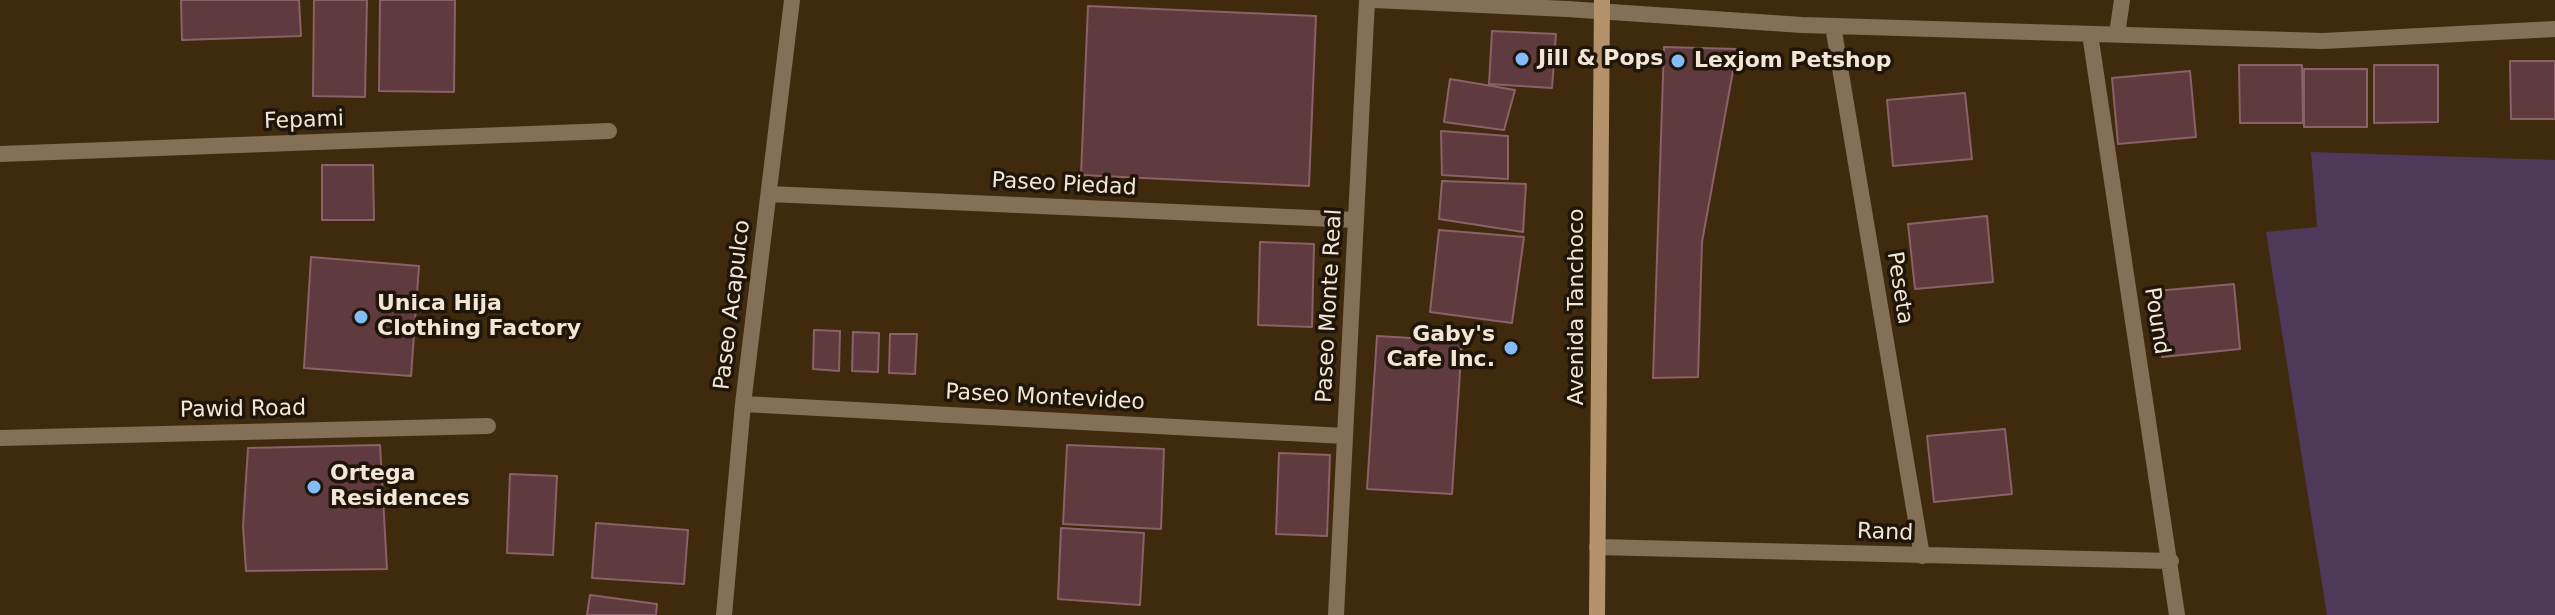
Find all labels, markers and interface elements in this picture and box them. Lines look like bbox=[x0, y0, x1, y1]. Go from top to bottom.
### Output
place label: Jill & Pops bbox=[1538, 46, 1663, 72]
place label: Lexjom Petshop bbox=[1694, 48, 1892, 74]
marker: Jill & Pops bbox=[1513, 50, 1531, 68]
marker: Lexjom Petshop bbox=[1669, 52, 1687, 70]
street label: Fepami bbox=[264, 106, 344, 136]
street label: Paseo Piedad bbox=[991, 168, 1137, 202]
street label: Paseo Monte Real bbox=[1312, 208, 1348, 404]
street label: Avenida Tanchoco bbox=[1564, 208, 1590, 406]
street label: Paseo Acapulco bbox=[709, 219, 757, 391]
street label: Peseta bbox=[1880, 250, 1918, 326]
street label: Pound bbox=[2138, 285, 2174, 357]
place label: Unica Hija Clothing Factory bbox=[377, 291, 581, 342]
marker: Unica Hija Clothing Factory bbox=[352, 308, 370, 326]
place label: Gaby's Cafe Inc. bbox=[1387, 322, 1495, 374]
marker: Gaby's Cafe Inc. bbox=[1502, 339, 1520, 357]
street label: Paseo Montevideo bbox=[945, 380, 1145, 416]
street label: Pawid Road bbox=[180, 396, 306, 424]
place label: Ortega Residences bbox=[330, 461, 470, 512]
marker: Ortega Residences bbox=[305, 478, 323, 496]
street label: Rand bbox=[1856, 519, 1914, 547]

